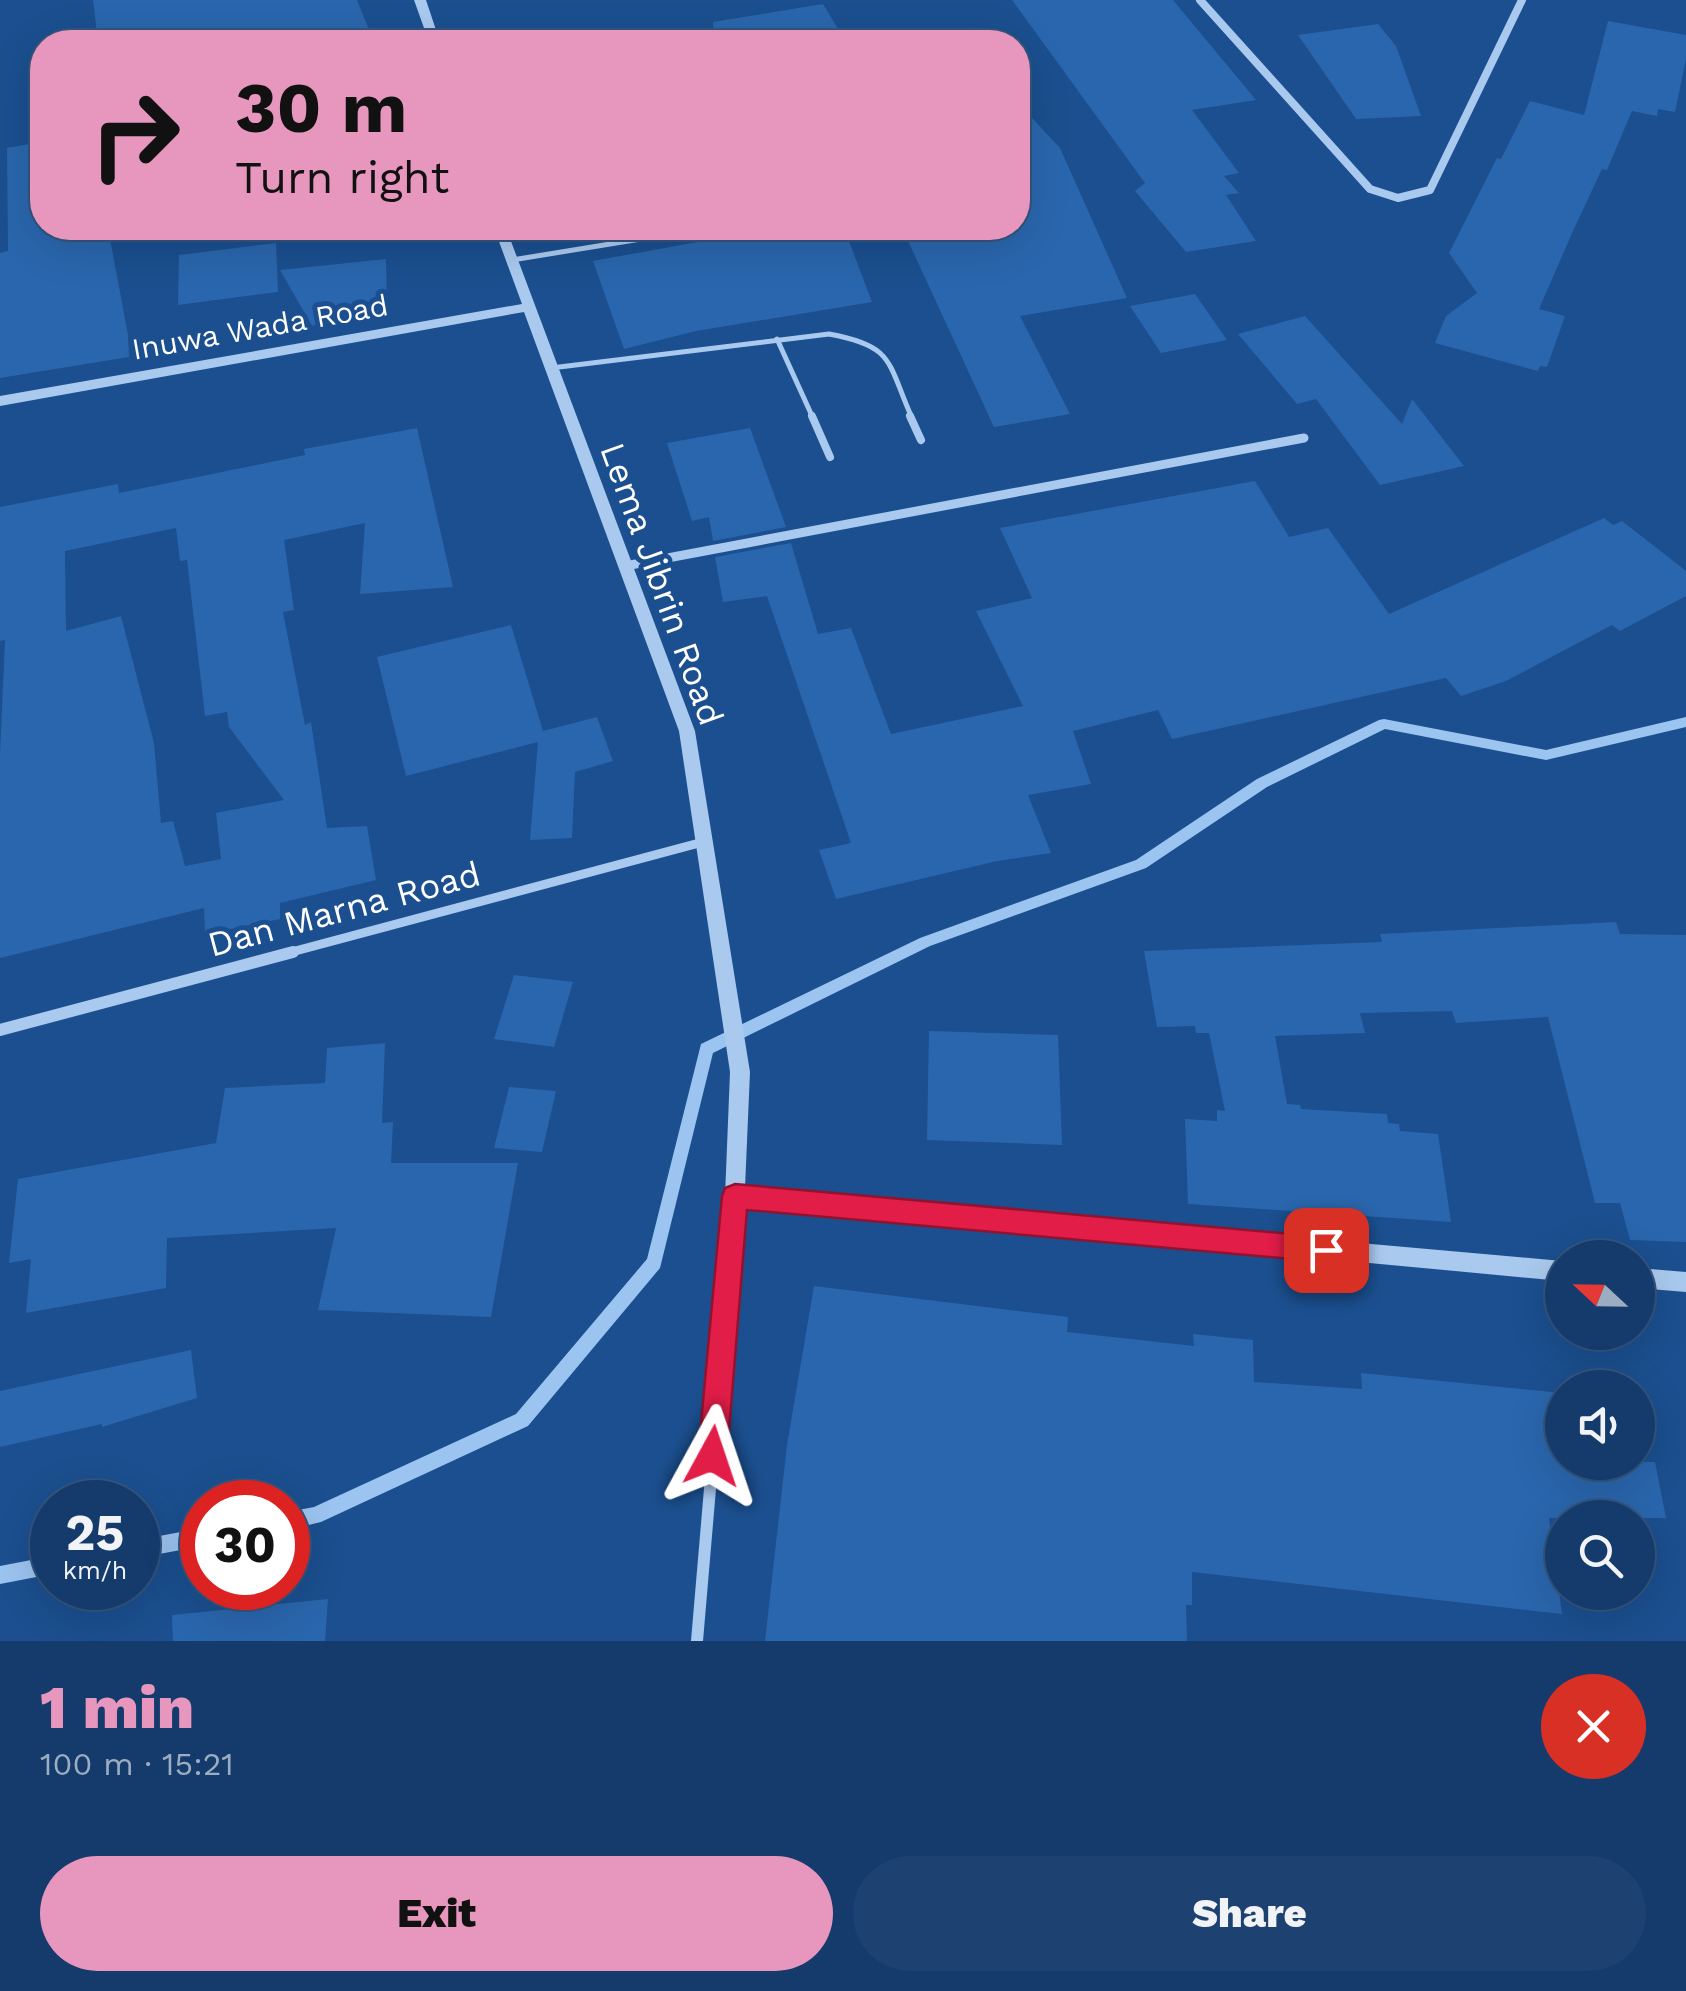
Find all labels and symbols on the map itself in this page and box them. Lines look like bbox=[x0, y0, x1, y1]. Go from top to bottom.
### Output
street label: Inuwa Wada Road bbox=[129, 287, 391, 367]
street label: Lema Jibrin Road bbox=[591, 437, 733, 731]
street label: Dan Marna Road bbox=[203, 852, 485, 966]
pin bbox=[1284, 1208, 1369, 1293]
north arrow bbox=[1545, 1240, 1655, 1350]
position arrow bbox=[660, 1404, 764, 1508]
speed limit sign: 30 bbox=[180, 1480, 310, 1610]

